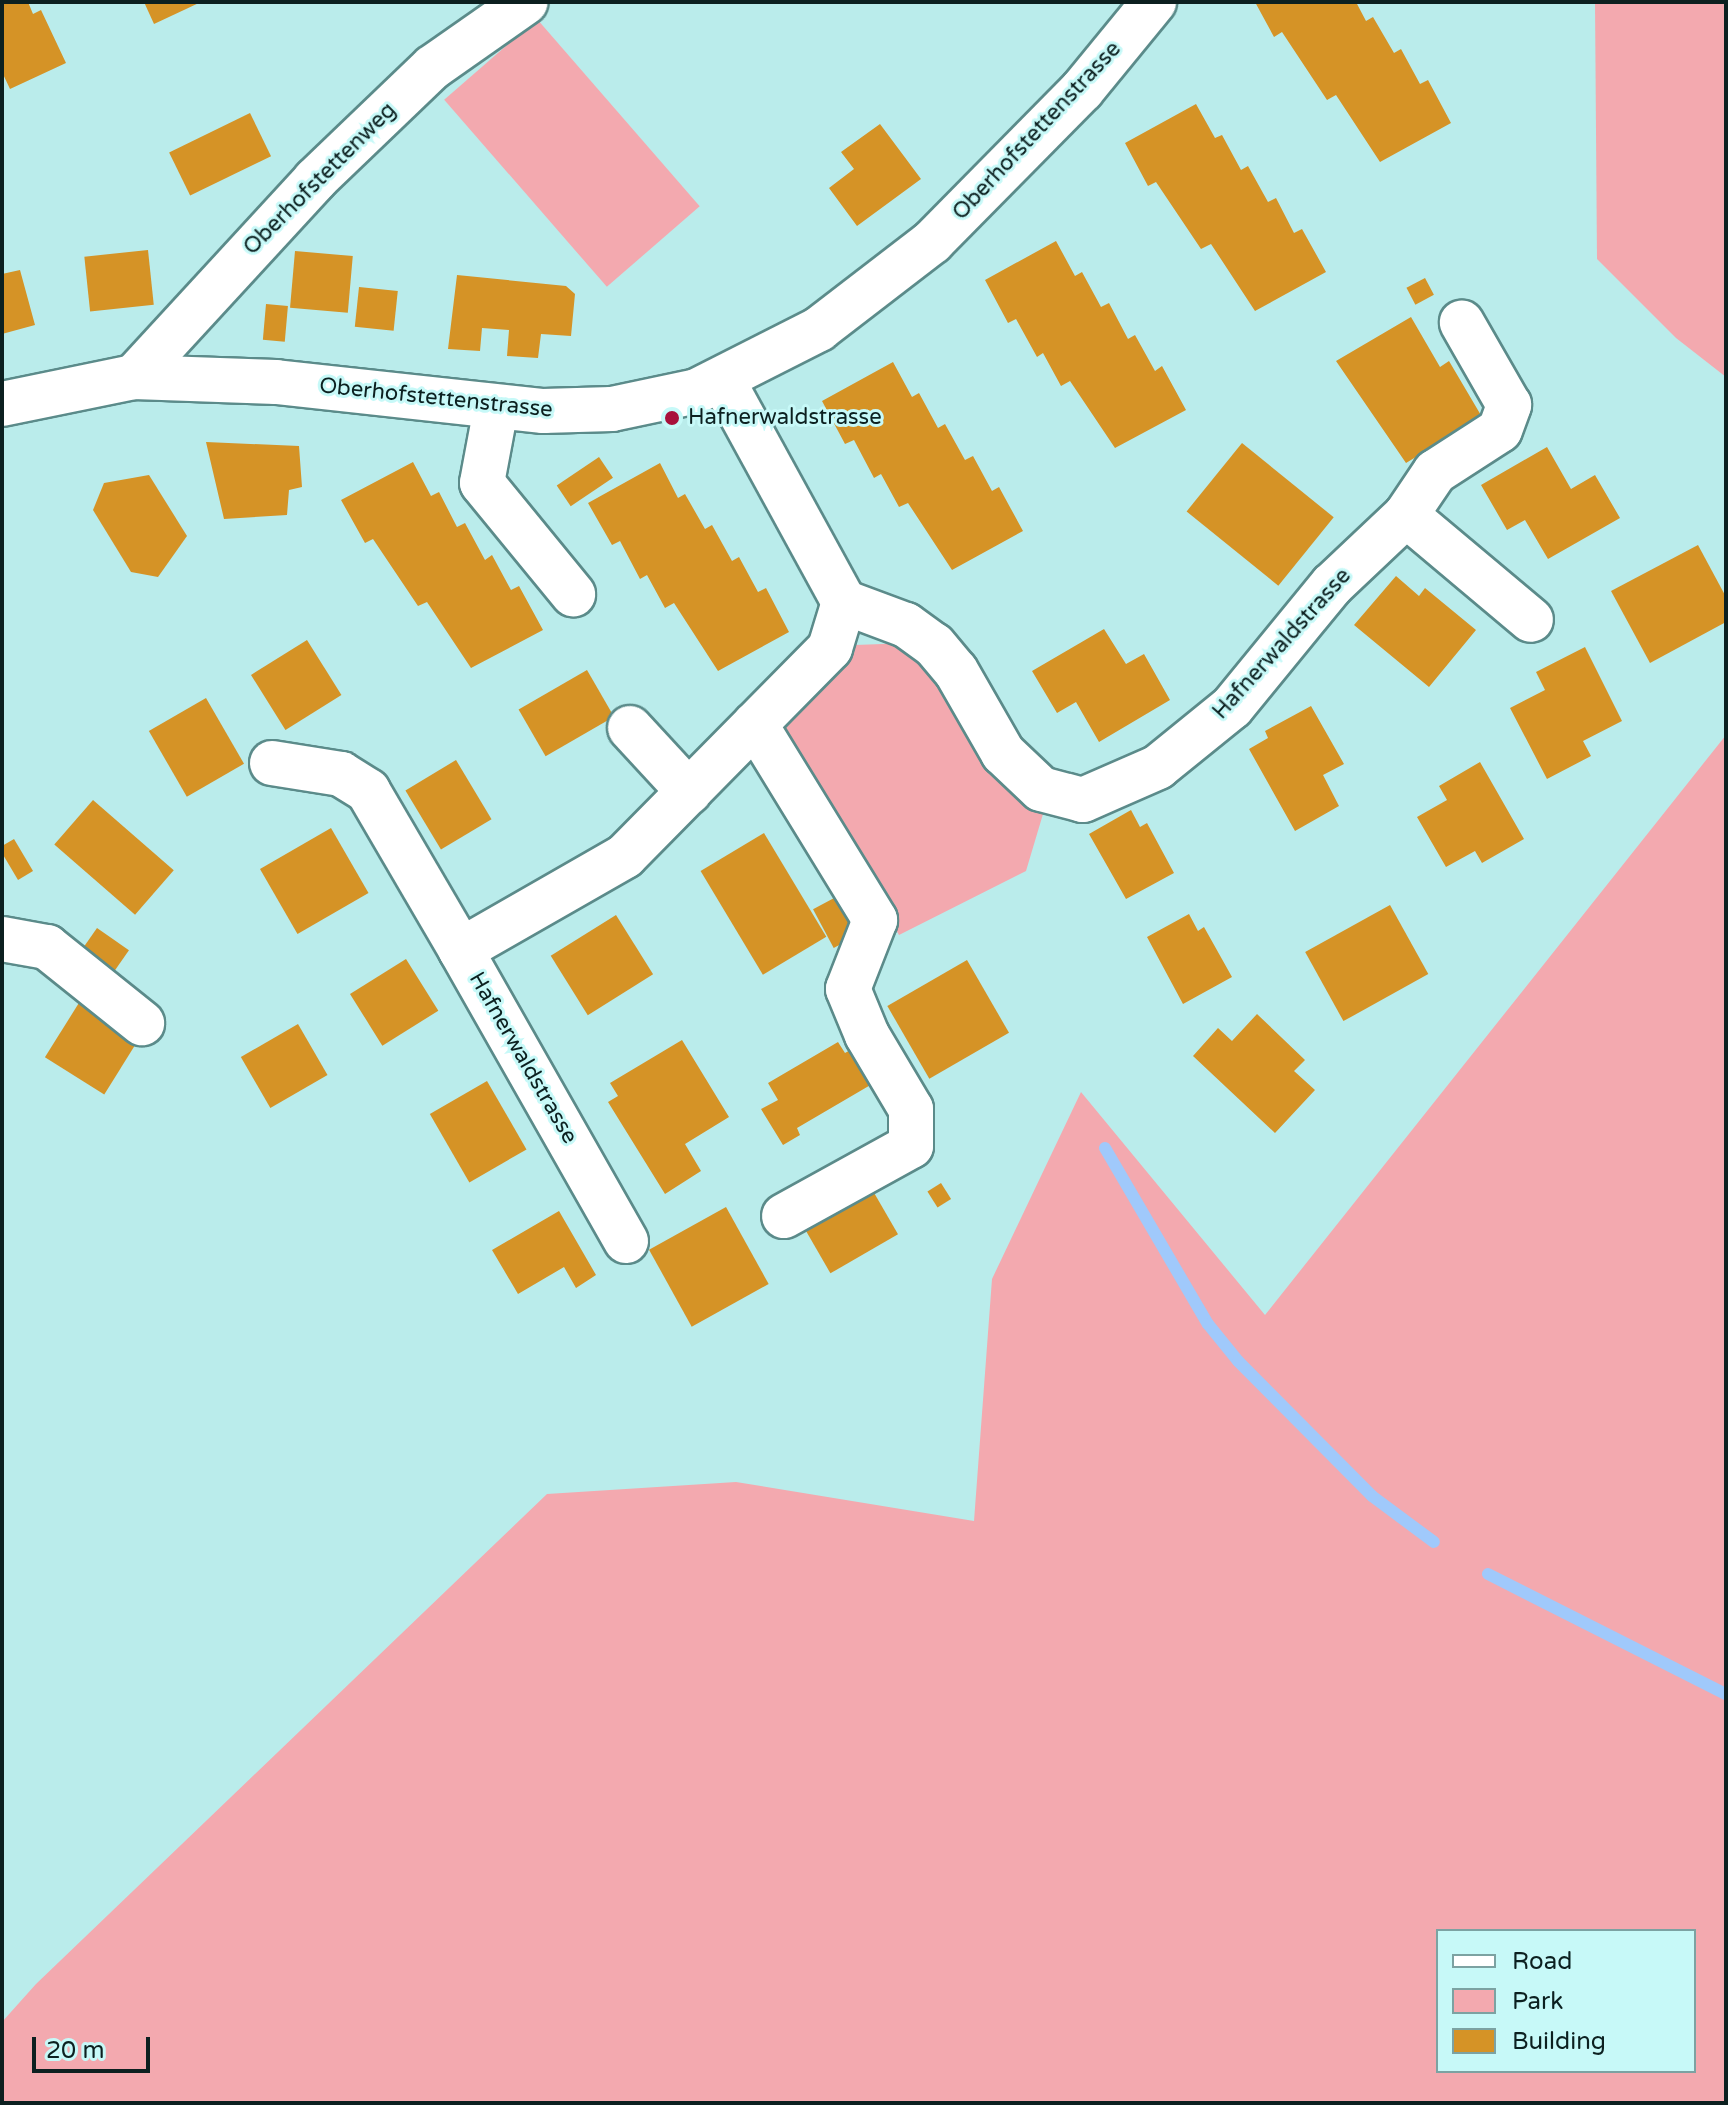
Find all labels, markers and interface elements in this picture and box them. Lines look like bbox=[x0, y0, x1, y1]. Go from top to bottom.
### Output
street label: Oberhofstettenstrasse bbox=[947, 36, 1127, 226]
street label: Oberhofstettenweg bbox=[238, 97, 402, 261]
street label: Oberhofstettenstrasse bbox=[318, 373, 554, 423]
place label: Hafnerwaldstrasse bbox=[688, 405, 882, 431]
marker: Hafnerwaldstrasse bbox=[663, 409, 681, 427]
street label: Hafnerwaldstrasse bbox=[1207, 563, 1357, 725]
street label: Hafnerwaldstrasse bbox=[463, 968, 583, 1148]
legend bbox=[1436, 1929, 1696, 2073]
text: Road bbox=[1512, 1947, 1572, 1976]
text: Park bbox=[1512, 1987, 1563, 2016]
scale bar bbox=[36, 2021, 154, 2071]
text: Building bbox=[1512, 2027, 1606, 2056]
text: 20 m bbox=[46, 2036, 104, 2065]

